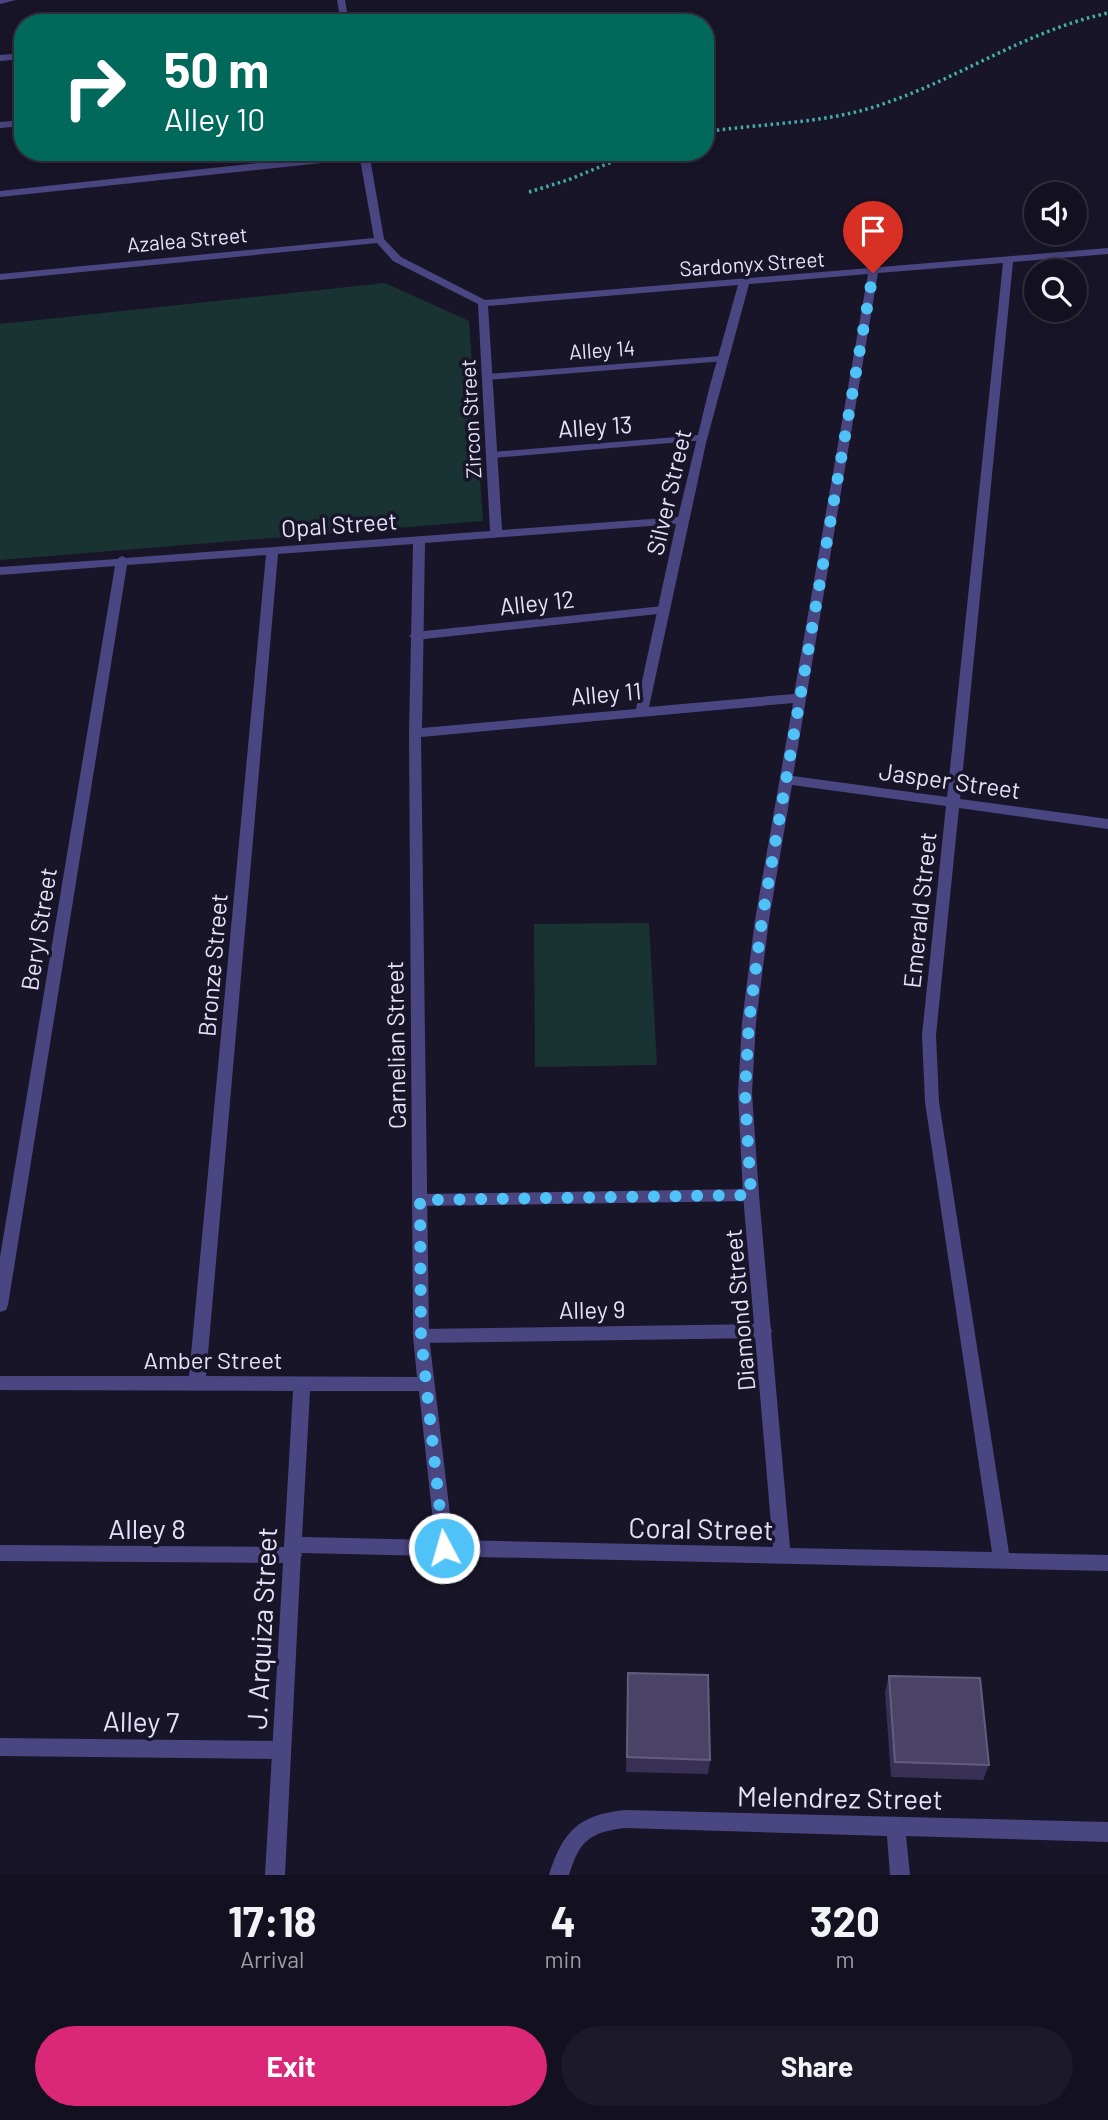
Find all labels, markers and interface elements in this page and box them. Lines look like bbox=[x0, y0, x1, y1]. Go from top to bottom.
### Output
text: 50 m bbox=[164, 39, 269, 98]
icon: right bbox=[49, 42, 140, 133]
text: Alley 10 bbox=[164, 99, 265, 137]
map controls bbox=[1024, 182, 1087, 322]
button: sound bbox=[1024, 182, 1087, 245]
pin bbox=[843, 201, 903, 273]
icon: arrive bbox=[854, 212, 892, 250]
street label: Azalea Street bbox=[126, 221, 248, 257]
street label: Sardonyx Street bbox=[678, 245, 826, 281]
button: search bbox=[1024, 259, 1087, 322]
street label: Alley 14 bbox=[568, 334, 636, 364]
street label: Zircon Street bbox=[454, 359, 486, 479]
street label: Alley 13 bbox=[557, 409, 633, 443]
street label: Silver Street bbox=[639, 426, 697, 558]
street label: Opal Street bbox=[280, 505, 398, 543]
street label: Alley 12 bbox=[498, 584, 576, 620]
street label: Alley 11 bbox=[569, 675, 643, 711]
street label: Jasper Street bbox=[877, 756, 1023, 804]
street label: Emerald Street bbox=[896, 830, 942, 990]
street label: Beryl Street bbox=[14, 865, 62, 993]
street label: Bronze Street bbox=[191, 892, 233, 1038]
street label: Carnelian Street bbox=[379, 961, 411, 1129]
street label: Diamond Street bbox=[717, 1228, 761, 1392]
street label: Alley 9 bbox=[559, 1294, 625, 1324]
street label: Amber Street bbox=[143, 1345, 283, 1374]
street label: Coral Street bbox=[628, 1510, 774, 1546]
street label: Alley 8 bbox=[108, 1511, 186, 1545]
position arrow bbox=[407, 1511, 481, 1585]
street label: J. Arquiza Street bbox=[239, 1526, 283, 1730]
street label: Alley 7 bbox=[103, 1703, 179, 1739]
street label: Melendrez Street bbox=[737, 1778, 943, 1816]
text: 17:18 bbox=[228, 1895, 317, 1945]
text: 4 bbox=[551, 1895, 576, 1945]
text: 320 bbox=[810, 1895, 880, 1945]
text: Arrival bbox=[240, 1945, 304, 1973]
text: min bbox=[545, 1945, 582, 1973]
text: m bbox=[835, 1945, 854, 1973]
button: Exit bbox=[35, 2026, 547, 2106]
button: Share bbox=[561, 2026, 1073, 2106]

